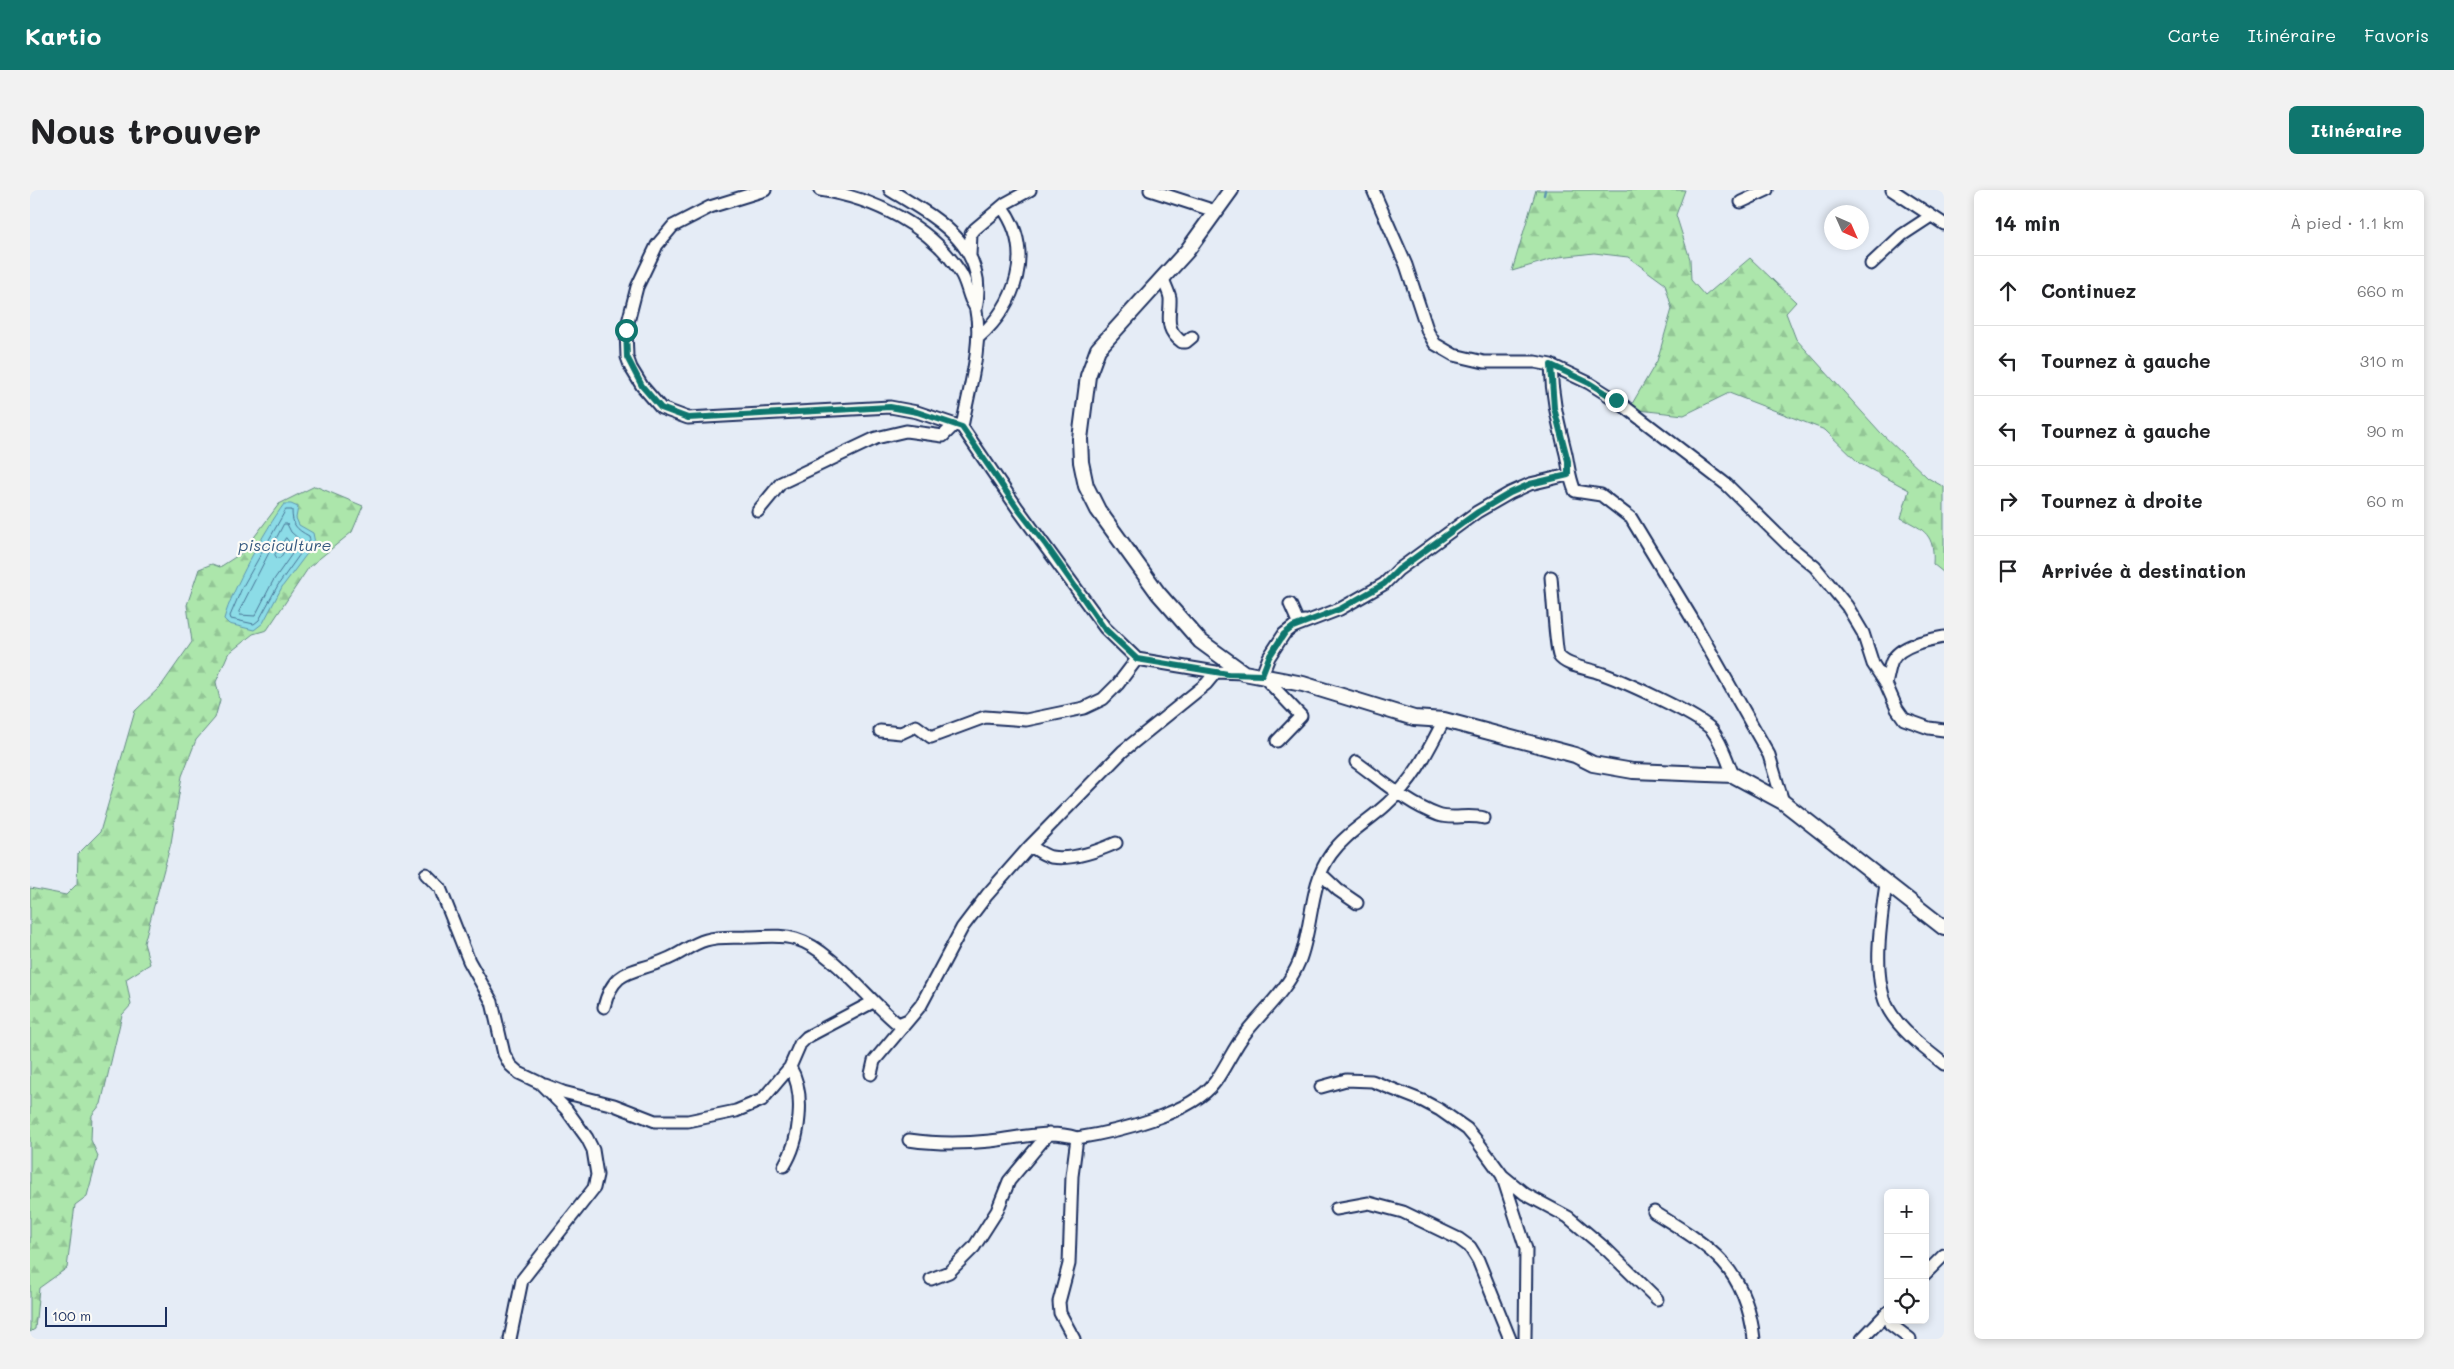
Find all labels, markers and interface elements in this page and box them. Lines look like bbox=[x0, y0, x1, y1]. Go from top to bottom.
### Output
text: Kartio bbox=[25, 20, 101, 51]
text: Carte bbox=[2168, 23, 2220, 47]
text: Itinéraire bbox=[2248, 23, 2336, 47]
text: Favoris bbox=[2364, 23, 2429, 47]
button: Itinéraire bbox=[2289, 106, 2424, 154]
text: Nous trouver bbox=[30, 107, 261, 153]
north arrow bbox=[1824, 205, 1869, 250]
text: 14 min bbox=[1994, 209, 2060, 236]
text: À pied · 1.1 km bbox=[2290, 212, 2404, 233]
icon: ahead bbox=[1994, 277, 2022, 305]
text: Continuez bbox=[2041, 278, 2136, 303]
text: 660 m bbox=[2357, 280, 2404, 301]
route start bbox=[615, 319, 638, 342]
icon: left bbox=[1994, 347, 2022, 375]
text: Tournez à gauche bbox=[2041, 348, 2210, 373]
text: 310 m bbox=[2360, 350, 2404, 371]
route end bbox=[1605, 389, 1628, 412]
icon: left bbox=[1994, 417, 2022, 445]
text: Tournez à gauche bbox=[2041, 418, 2210, 443]
text: 90 m bbox=[2367, 420, 2404, 441]
icon: right bbox=[1994, 487, 2022, 515]
text: Tournez à droite bbox=[2041, 488, 2203, 513]
text: 60 m bbox=[2367, 490, 2404, 511]
water label: pisciculture bbox=[238, 534, 331, 555]
icon: arrive bbox=[1994, 557, 2022, 585]
text: Arrivée à destination bbox=[2041, 558, 2246, 583]
map controls bbox=[1884, 1189, 1929, 1324]
button: + bbox=[1884, 1189, 1929, 1234]
button: − bbox=[1884, 1234, 1929, 1279]
button: locate bbox=[1884, 1279, 1929, 1324]
scale bar bbox=[45, 1304, 168, 1327]
text: 100 m bbox=[52, 1306, 91, 1325]

